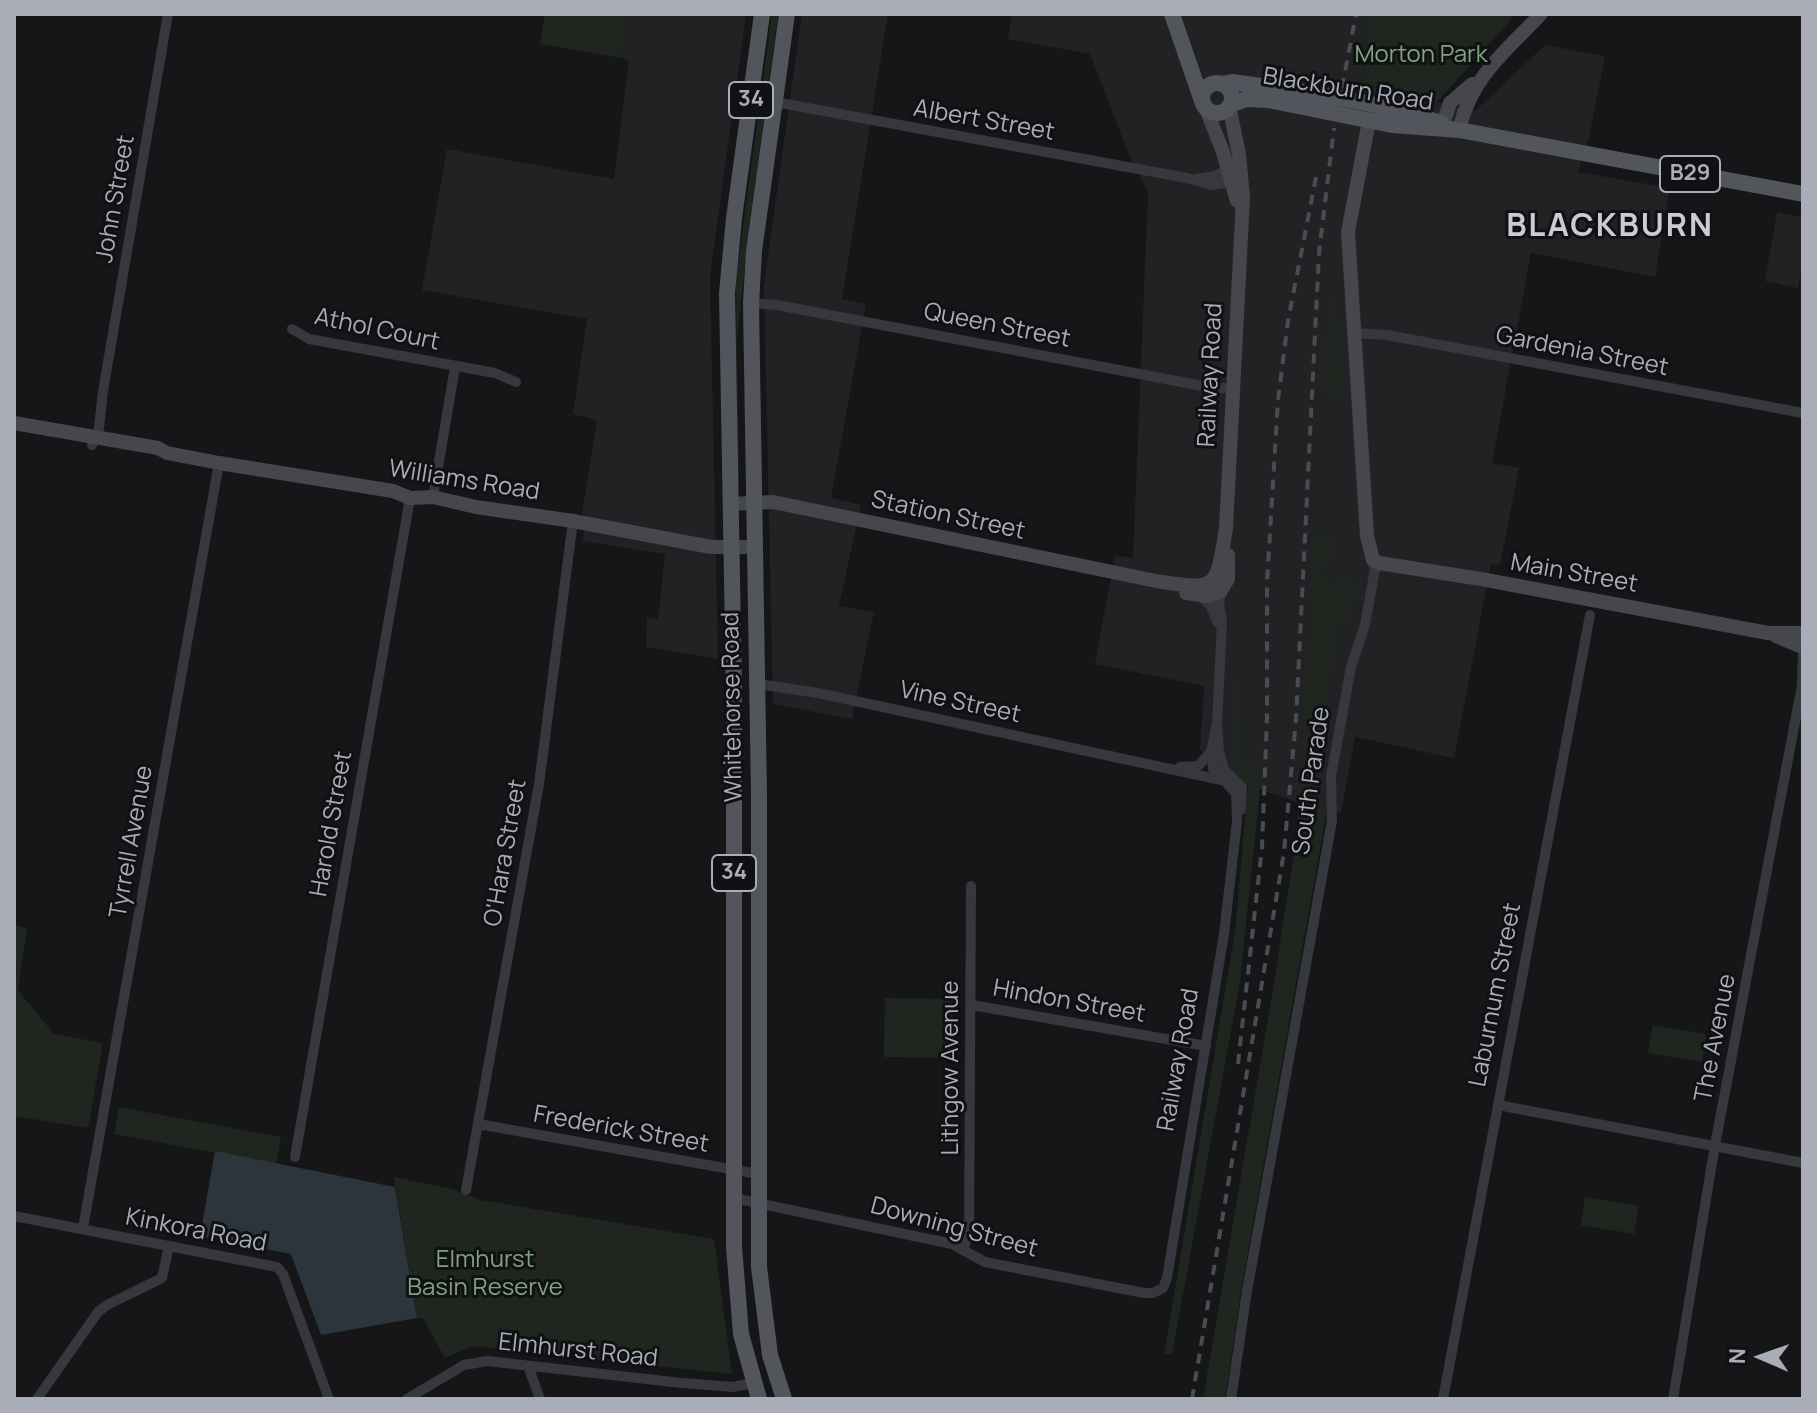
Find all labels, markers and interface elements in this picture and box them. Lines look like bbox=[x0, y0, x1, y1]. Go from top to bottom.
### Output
park label: Morton Park bbox=[1354, 41, 1488, 69]
street label: Blackburn Road bbox=[1261, 62, 1435, 118]
road number: 34 bbox=[729, 82, 773, 118]
street label: Albert Street bbox=[911, 94, 1057, 148]
street label: John Street bbox=[91, 133, 141, 265]
road number: B29 bbox=[1660, 156, 1720, 192]
district label: BLACKBURN bbox=[1506, 208, 1714, 246]
street label: Queen Street bbox=[921, 298, 1073, 354]
street label: Railway Road bbox=[1193, 302, 1229, 448]
street label: Athol Court bbox=[312, 303, 442, 357]
street label: Gardenia Street bbox=[1493, 321, 1671, 383]
street label: Williams Road bbox=[387, 455, 541, 507]
street label: Station Street bbox=[868, 486, 1028, 546]
street label: Main Street bbox=[1508, 549, 1640, 599]
street label: Whitehorse Road bbox=[717, 612, 749, 802]
street label: Vine Street bbox=[897, 676, 1023, 730]
street label: South Parade bbox=[1287, 705, 1337, 857]
street label: Harold Street bbox=[305, 749, 359, 899]
street label: Tyrrell Avenue bbox=[104, 763, 160, 921]
street label: O'Hara Street bbox=[479, 777, 533, 929]
road number: 34 bbox=[712, 855, 756, 891]
street label: Laburnum Street bbox=[1464, 901, 1528, 1089]
street label: The Avenue bbox=[1690, 972, 1742, 1104]
street label: Hindon Street bbox=[991, 974, 1147, 1030]
street label: Lithgow Avenue bbox=[937, 980, 965, 1156]
street label: Railway Road bbox=[1152, 986, 1206, 1134]
street label: Frederick Street bbox=[531, 1100, 711, 1160]
street label: Downing Street bbox=[867, 1192, 1041, 1264]
street label: Kinkora Road bbox=[123, 1203, 269, 1259]
park label: Elmhurst Basin Reserve bbox=[407, 1246, 563, 1302]
north arrow bbox=[1721, 1317, 1801, 1397]
street label: Elmhurst Road bbox=[497, 1328, 659, 1374]
text: N bbox=[1722, 1348, 1752, 1365]

